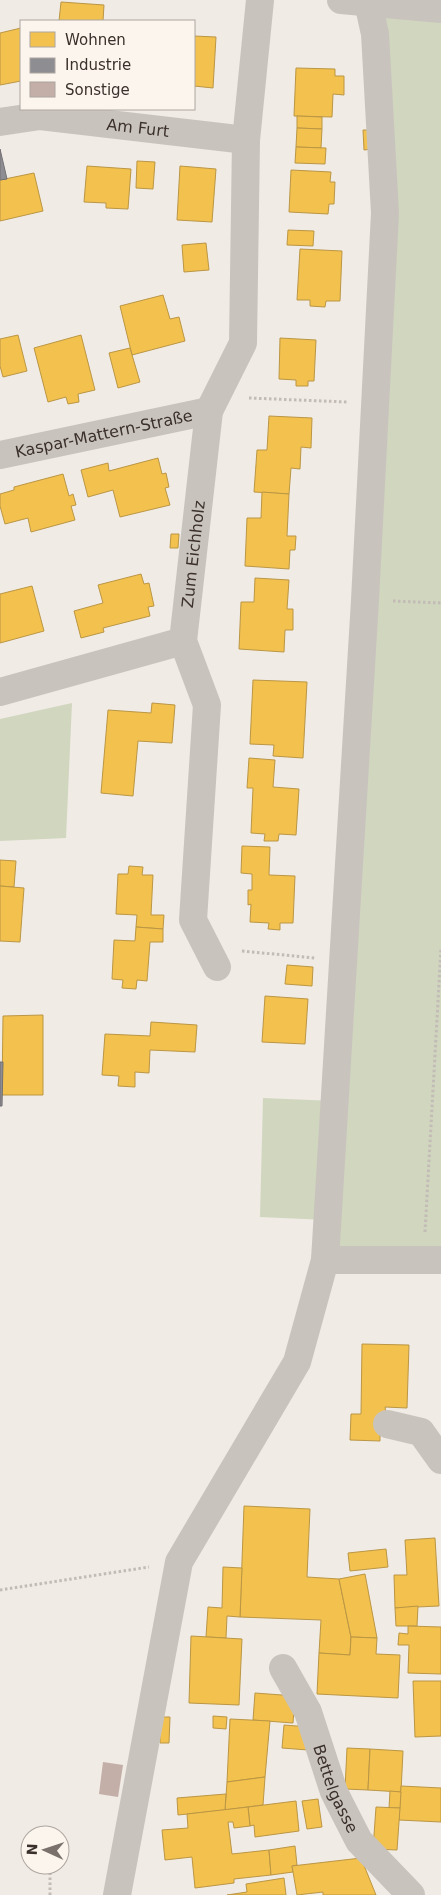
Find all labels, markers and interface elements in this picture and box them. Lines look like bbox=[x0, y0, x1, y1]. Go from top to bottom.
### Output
legend bbox=[20, 20, 195, 110]
text: Wohnen bbox=[65, 31, 126, 49]
text: Industrie bbox=[65, 56, 131, 74]
text: Sonstige bbox=[65, 81, 130, 99]
street label: Am Furt bbox=[105, 115, 170, 141]
street label: Kaspar-Mattern-Straße bbox=[13, 406, 194, 462]
street label: Zum Eichholz bbox=[178, 499, 209, 609]
street label: Bettelgasse bbox=[309, 1742, 362, 1836]
north arrow bbox=[20, 1825, 70, 1875]
text: N bbox=[24, 1843, 40, 1856]

